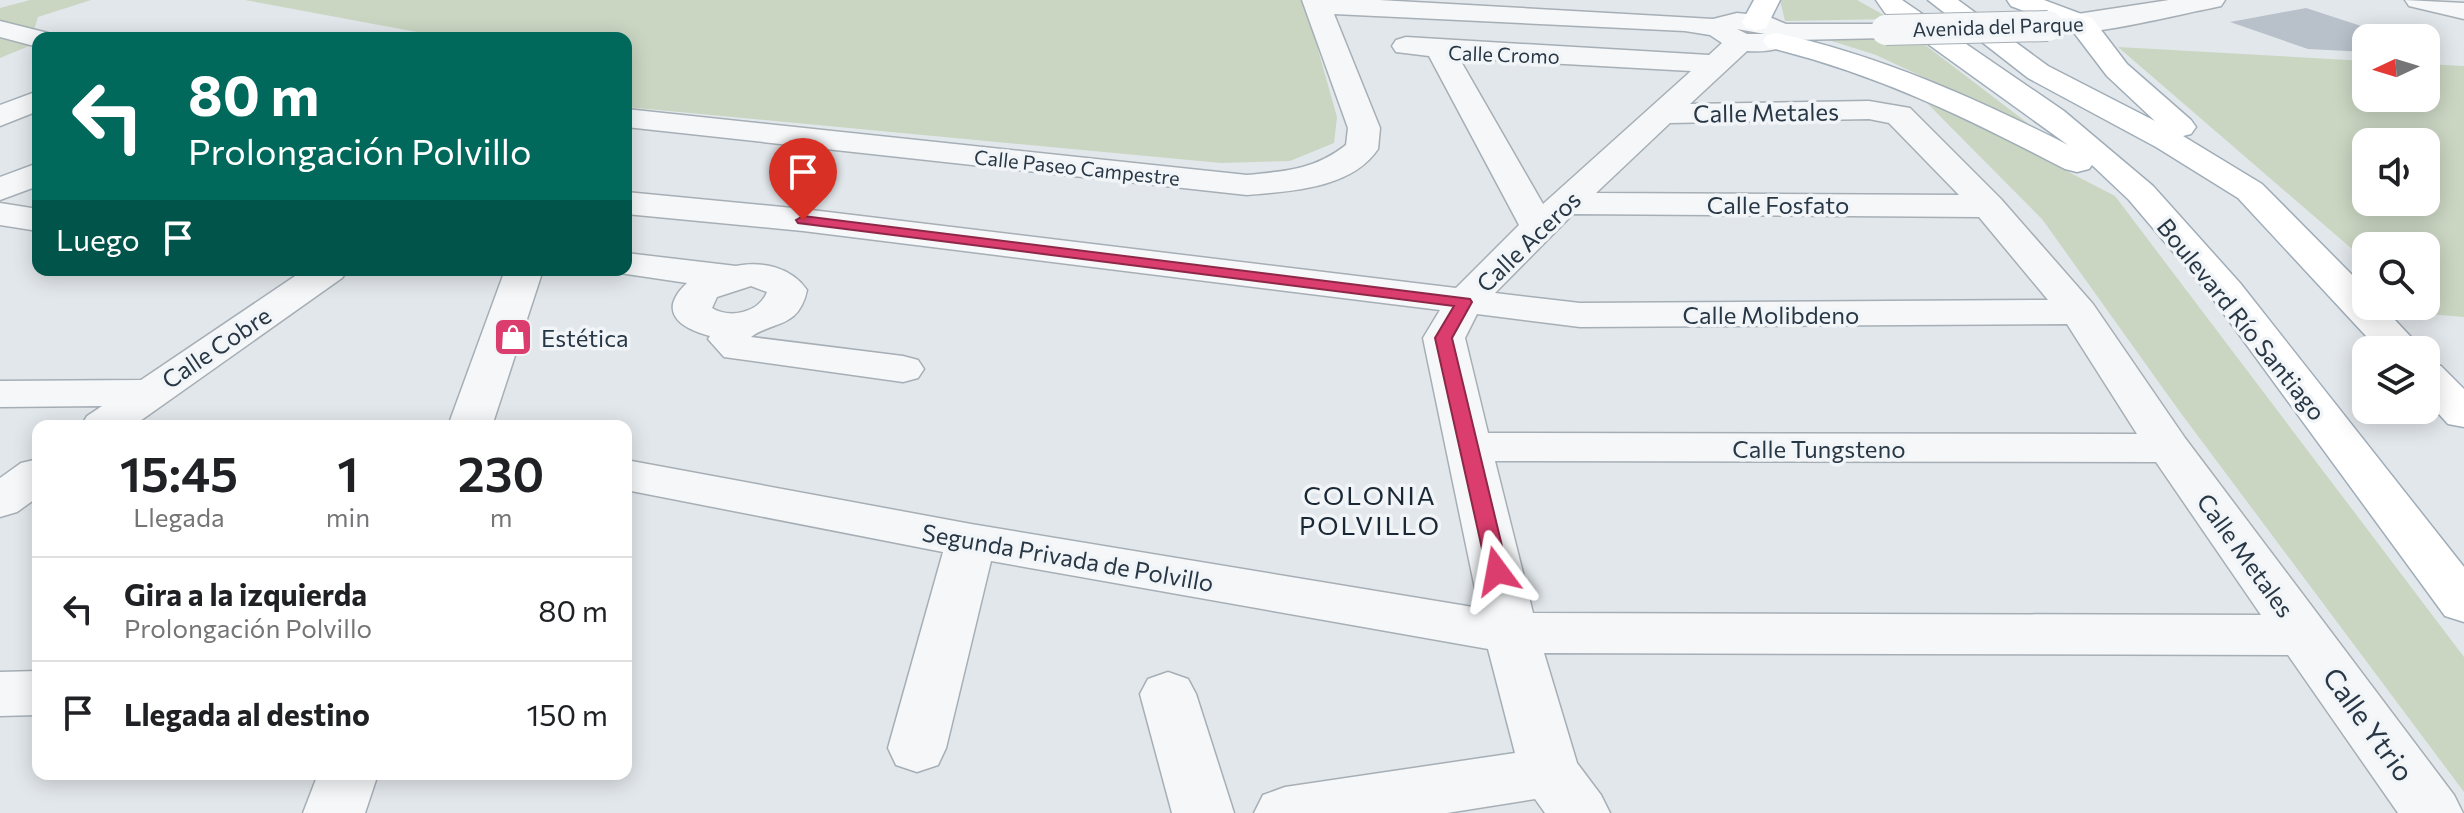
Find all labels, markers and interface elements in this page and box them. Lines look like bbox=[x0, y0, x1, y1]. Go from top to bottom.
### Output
street label: Avenida del Parque bbox=[1912, 11, 2084, 41]
north arrow bbox=[2352, 24, 2440, 112]
map controls bbox=[2352, 24, 2440, 424]
street label: Calle Cromo bbox=[1448, 40, 1560, 68]
text: 80 m bbox=[188, 59, 319, 128]
icon: left bbox=[56, 64, 160, 168]
street label: Calle Metales bbox=[1693, 96, 1839, 128]
text: Prolongación Polvillo bbox=[188, 128, 531, 172]
button: sound bbox=[2352, 128, 2440, 216]
pin bbox=[769, 138, 837, 220]
street label: Calle Paseo Campestre bbox=[973, 144, 1181, 190]
icon: arrive bbox=[781, 150, 825, 194]
street label: Calle Aceros bbox=[1470, 184, 1586, 298]
street label: Calle Fosfato bbox=[1707, 190, 1849, 219]
street label: Boulevard Río Santiago bbox=[2152, 212, 2332, 426]
icon: arrive bbox=[156, 216, 200, 260]
text: Luego bbox=[56, 220, 140, 257]
button: search bbox=[2352, 232, 2440, 320]
street label: Calle Cobre bbox=[156, 300, 276, 394]
street label: Calle Molibdeno bbox=[1683, 300, 1859, 329]
shop icon: Estética bbox=[492, 316, 534, 358]
place label: Estética bbox=[541, 323, 629, 352]
button: layers bbox=[2352, 336, 2440, 424]
street label: Calle Tungsteno bbox=[1732, 434, 1906, 463]
text: 15:45 bbox=[120, 443, 238, 502]
text: 1 bbox=[337, 443, 359, 502]
text: 230 bbox=[458, 443, 544, 502]
district label: COLONIA POLVILLO bbox=[1299, 479, 1441, 540]
street label: Calle Metales bbox=[2191, 487, 2301, 623]
text: Llegada bbox=[133, 501, 225, 532]
text: min bbox=[326, 501, 370, 532]
text: m bbox=[490, 501, 512, 532]
street label: Segunda Privada de Polvillo bbox=[920, 517, 1216, 597]
position arrow bbox=[1455, 529, 1539, 613]
text: Gira a la izquierda bbox=[124, 575, 367, 612]
icon: left bbox=[56, 587, 100, 631]
text: 80 m bbox=[538, 591, 608, 628]
text: Prolongación Polvillo bbox=[124, 612, 372, 643]
street label: Calle Ytrio bbox=[2316, 660, 2422, 788]
icon: arrive bbox=[56, 691, 100, 735]
text: Llegada al destino bbox=[124, 695, 370, 732]
text: 150 m bbox=[526, 695, 608, 732]

